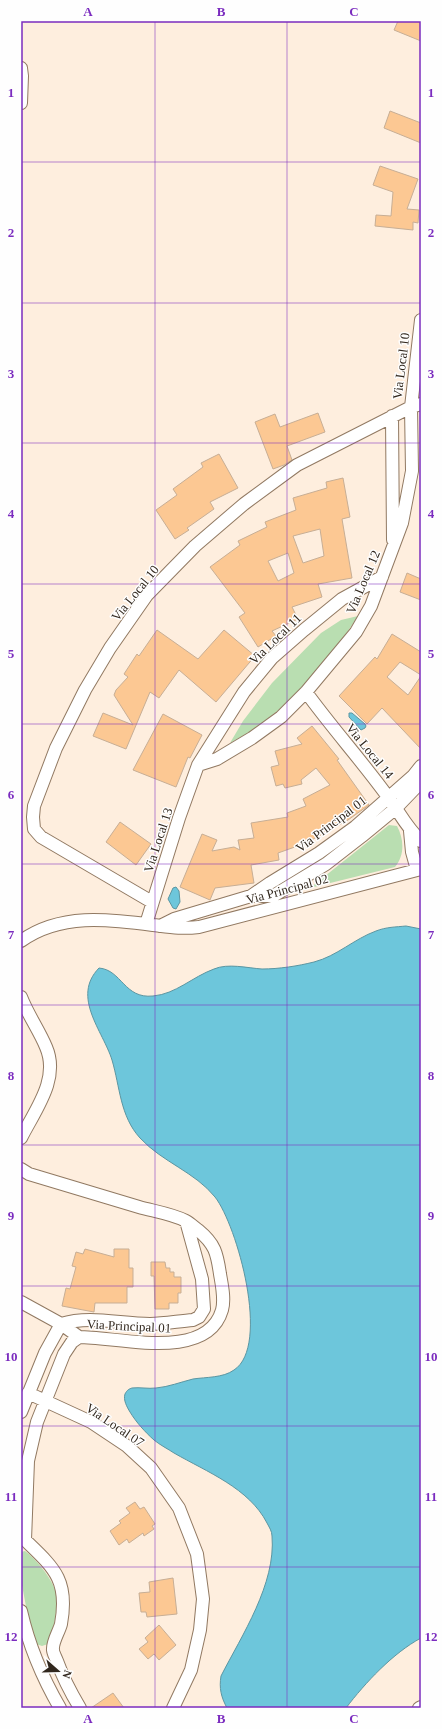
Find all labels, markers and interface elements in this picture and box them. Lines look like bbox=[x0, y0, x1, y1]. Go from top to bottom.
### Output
text: A bbox=[83, 4, 93, 19]
text: B bbox=[217, 4, 226, 19]
text: C bbox=[349, 4, 359, 19]
text: 1 bbox=[8, 85, 14, 100]
text: 1 bbox=[428, 85, 434, 100]
text: 2 bbox=[8, 225, 14, 240]
text: 2 bbox=[428, 225, 434, 240]
street label: Via Local 10 bbox=[389, 332, 413, 400]
text: 3 bbox=[8, 366, 15, 381]
text: 3 bbox=[428, 366, 435, 381]
text: 4 bbox=[8, 506, 15, 521]
text: 4 bbox=[428, 506, 435, 521]
street label: Via Local 12 bbox=[343, 548, 383, 616]
street label: Via Local 10 bbox=[108, 562, 162, 624]
street label: Via Local 11 bbox=[246, 610, 304, 668]
text: 5 bbox=[8, 646, 15, 661]
text: 5 bbox=[428, 646, 435, 661]
street label: Via Local 14 bbox=[343, 720, 397, 782]
text: 6 bbox=[8, 787, 15, 802]
text: 6 bbox=[428, 787, 435, 802]
street label: Via Principal 01 bbox=[293, 793, 369, 855]
street label: Via Local 13 bbox=[141, 806, 175, 874]
street label: Via Principal 02 bbox=[244, 871, 330, 907]
text: 7 bbox=[8, 927, 15, 942]
text: 7 bbox=[428, 927, 435, 942]
text: 8 bbox=[8, 1068, 15, 1083]
text: 8 bbox=[428, 1068, 435, 1083]
text: 9 bbox=[8, 1208, 15, 1223]
text: 9 bbox=[428, 1208, 435, 1223]
street label: Via Principal 01 bbox=[86, 1316, 172, 1336]
text: 10 bbox=[5, 1349, 18, 1364]
text: 10 bbox=[425, 1349, 438, 1364]
street label: Via Local 07 bbox=[83, 1400, 147, 1450]
text: 11 bbox=[5, 1489, 17, 1504]
text: 11 bbox=[425, 1489, 437, 1504]
text: 12 bbox=[5, 1629, 18, 1644]
text: 12 bbox=[425, 1629, 438, 1644]
north arrow bbox=[38, 1651, 78, 1691]
text: N bbox=[60, 1669, 74, 1680]
text: A bbox=[83, 1711, 93, 1726]
text: B bbox=[217, 1711, 226, 1726]
text: C bbox=[349, 1711, 359, 1726]

